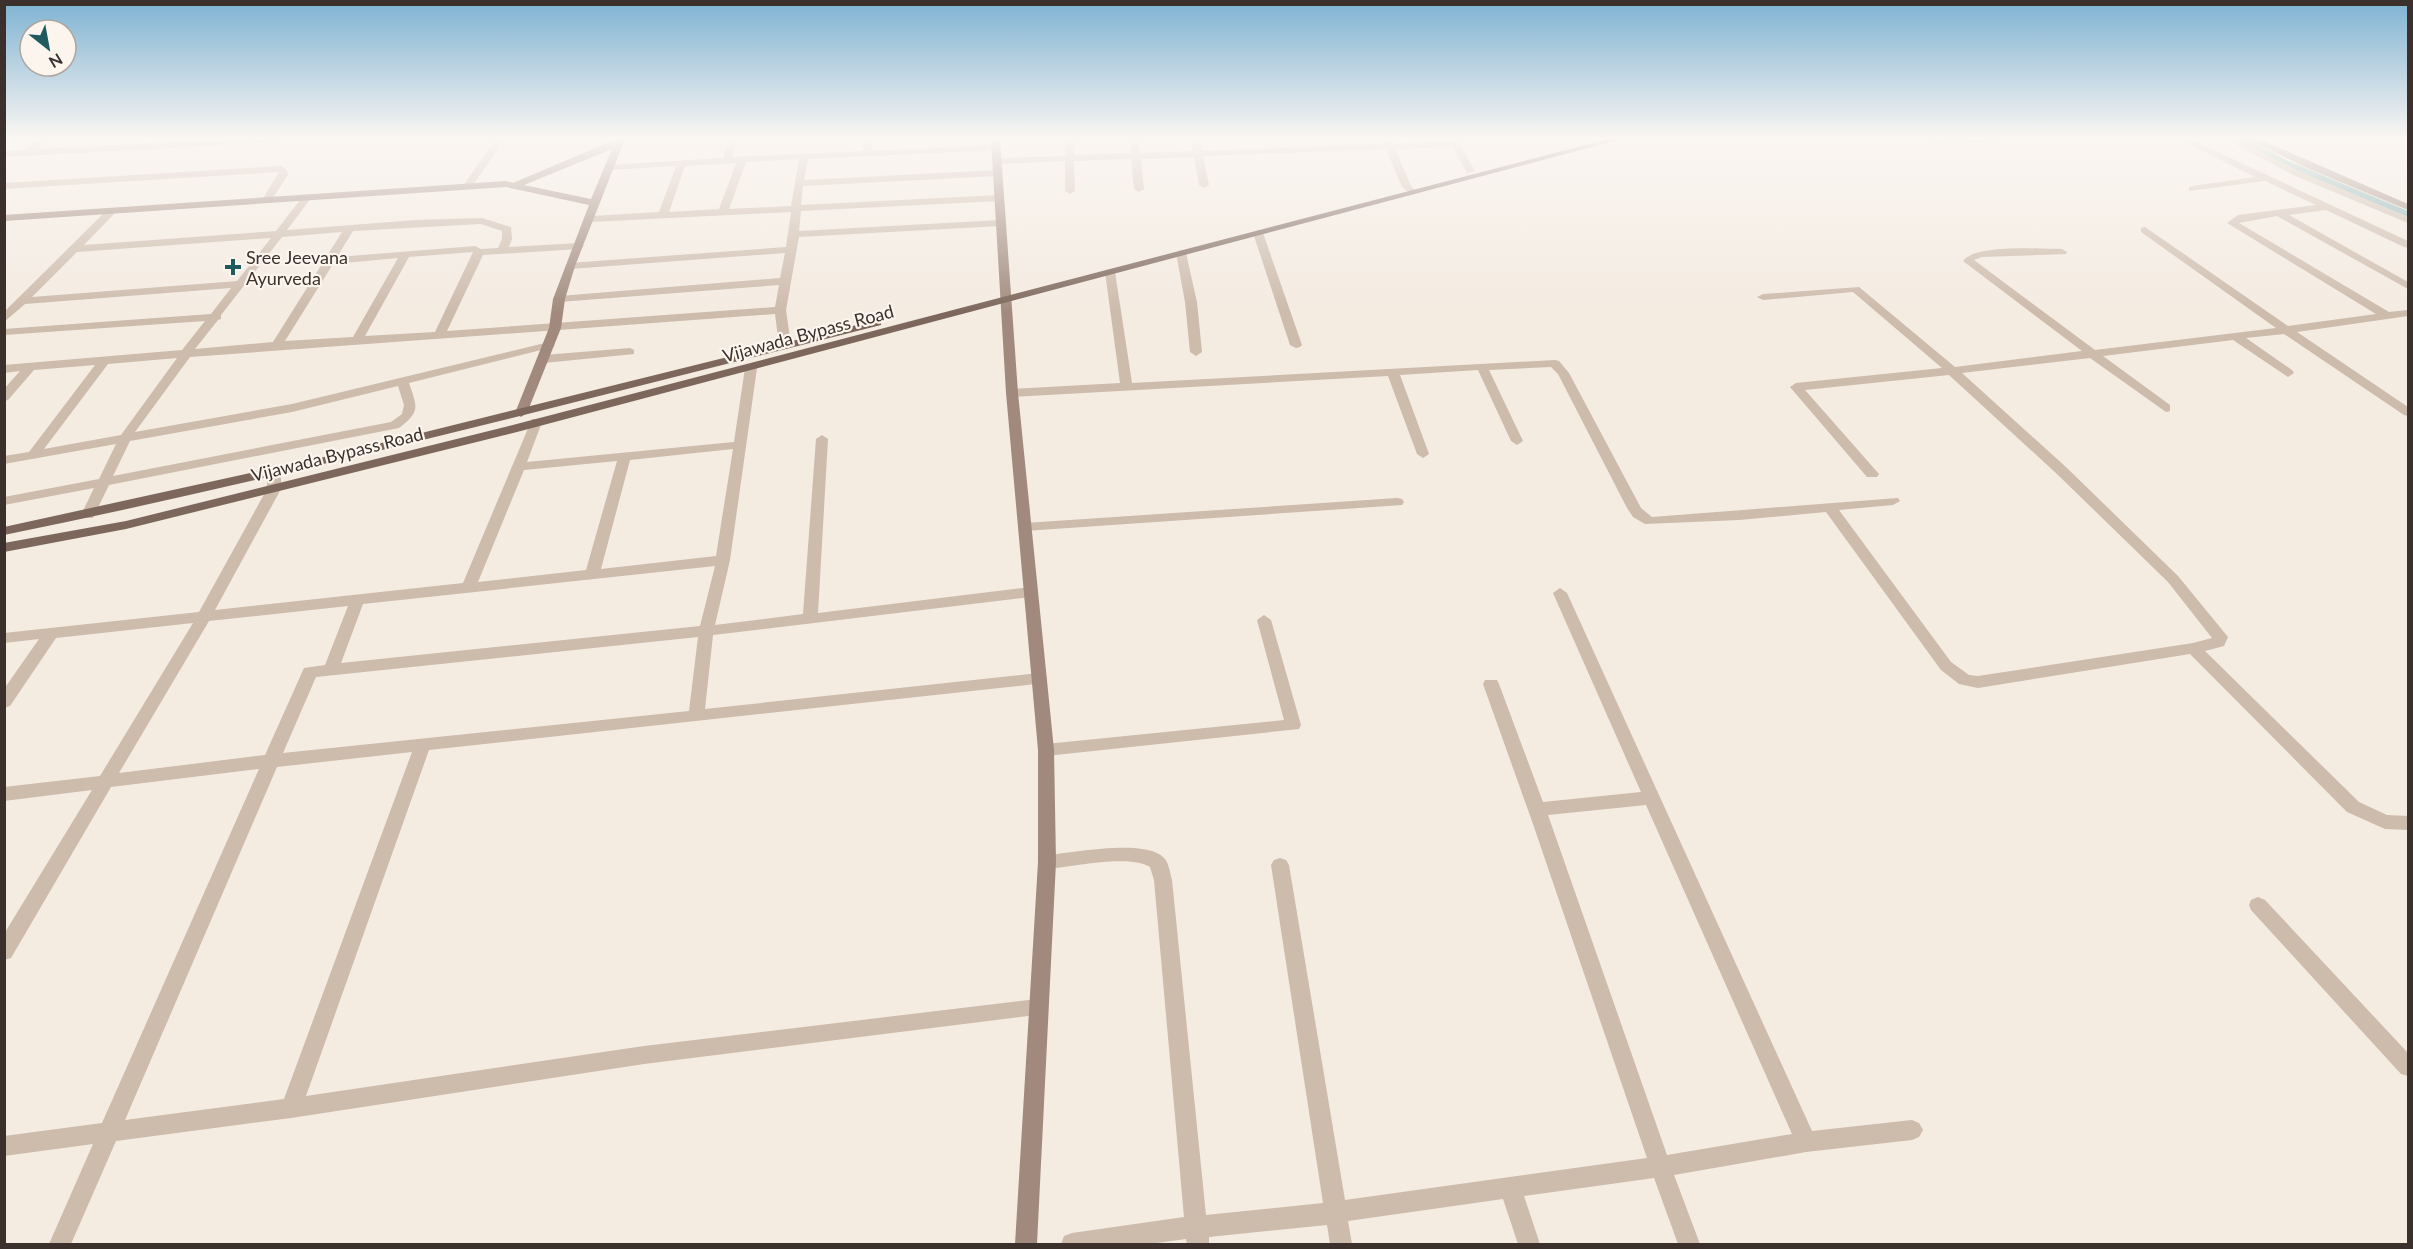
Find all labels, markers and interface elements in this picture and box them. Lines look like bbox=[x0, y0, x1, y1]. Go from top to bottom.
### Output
north arrow bbox=[18, 18, 78, 78]
text: N bbox=[46, 50, 66, 73]
place label: Sree Jeevana Ayurveda bbox=[246, 246, 348, 289]
marker: Sree Jeevana Ayurveda bbox=[224, 258, 242, 276]
street label: Vijawada Bypass Road bbox=[720, 300, 896, 366]
street label: Vijawada Bypass Road bbox=[249, 422, 425, 486]

